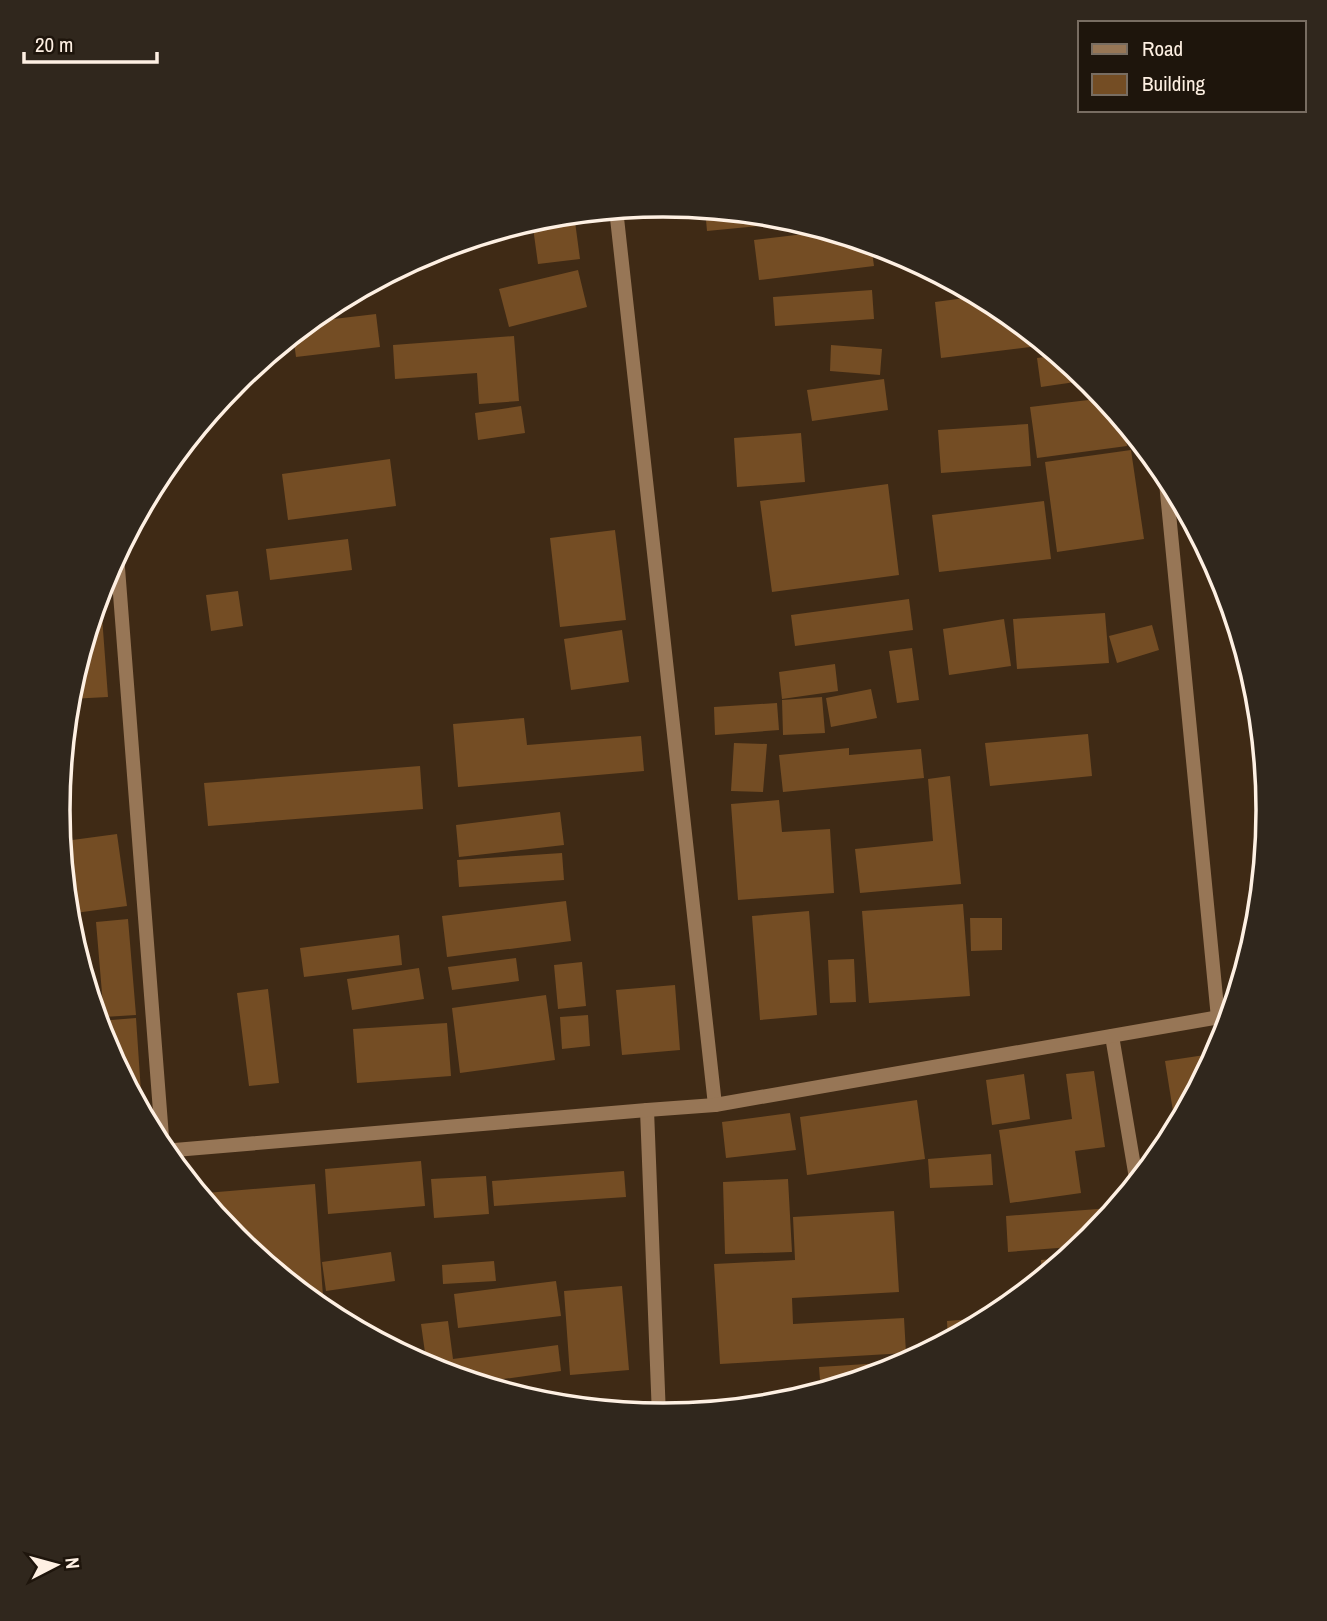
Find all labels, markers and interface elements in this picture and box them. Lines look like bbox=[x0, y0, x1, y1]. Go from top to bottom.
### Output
scale bar bbox=[24, 21, 158, 65]
legend bbox=[1078, 21, 1306, 112]
text: 20 m bbox=[35, 30, 73, 59]
text: Road bbox=[1142, 34, 1183, 63]
text: Building bbox=[1142, 69, 1206, 98]
north arrow bbox=[21, 1530, 91, 1600]
text: N bbox=[59, 1556, 86, 1570]

